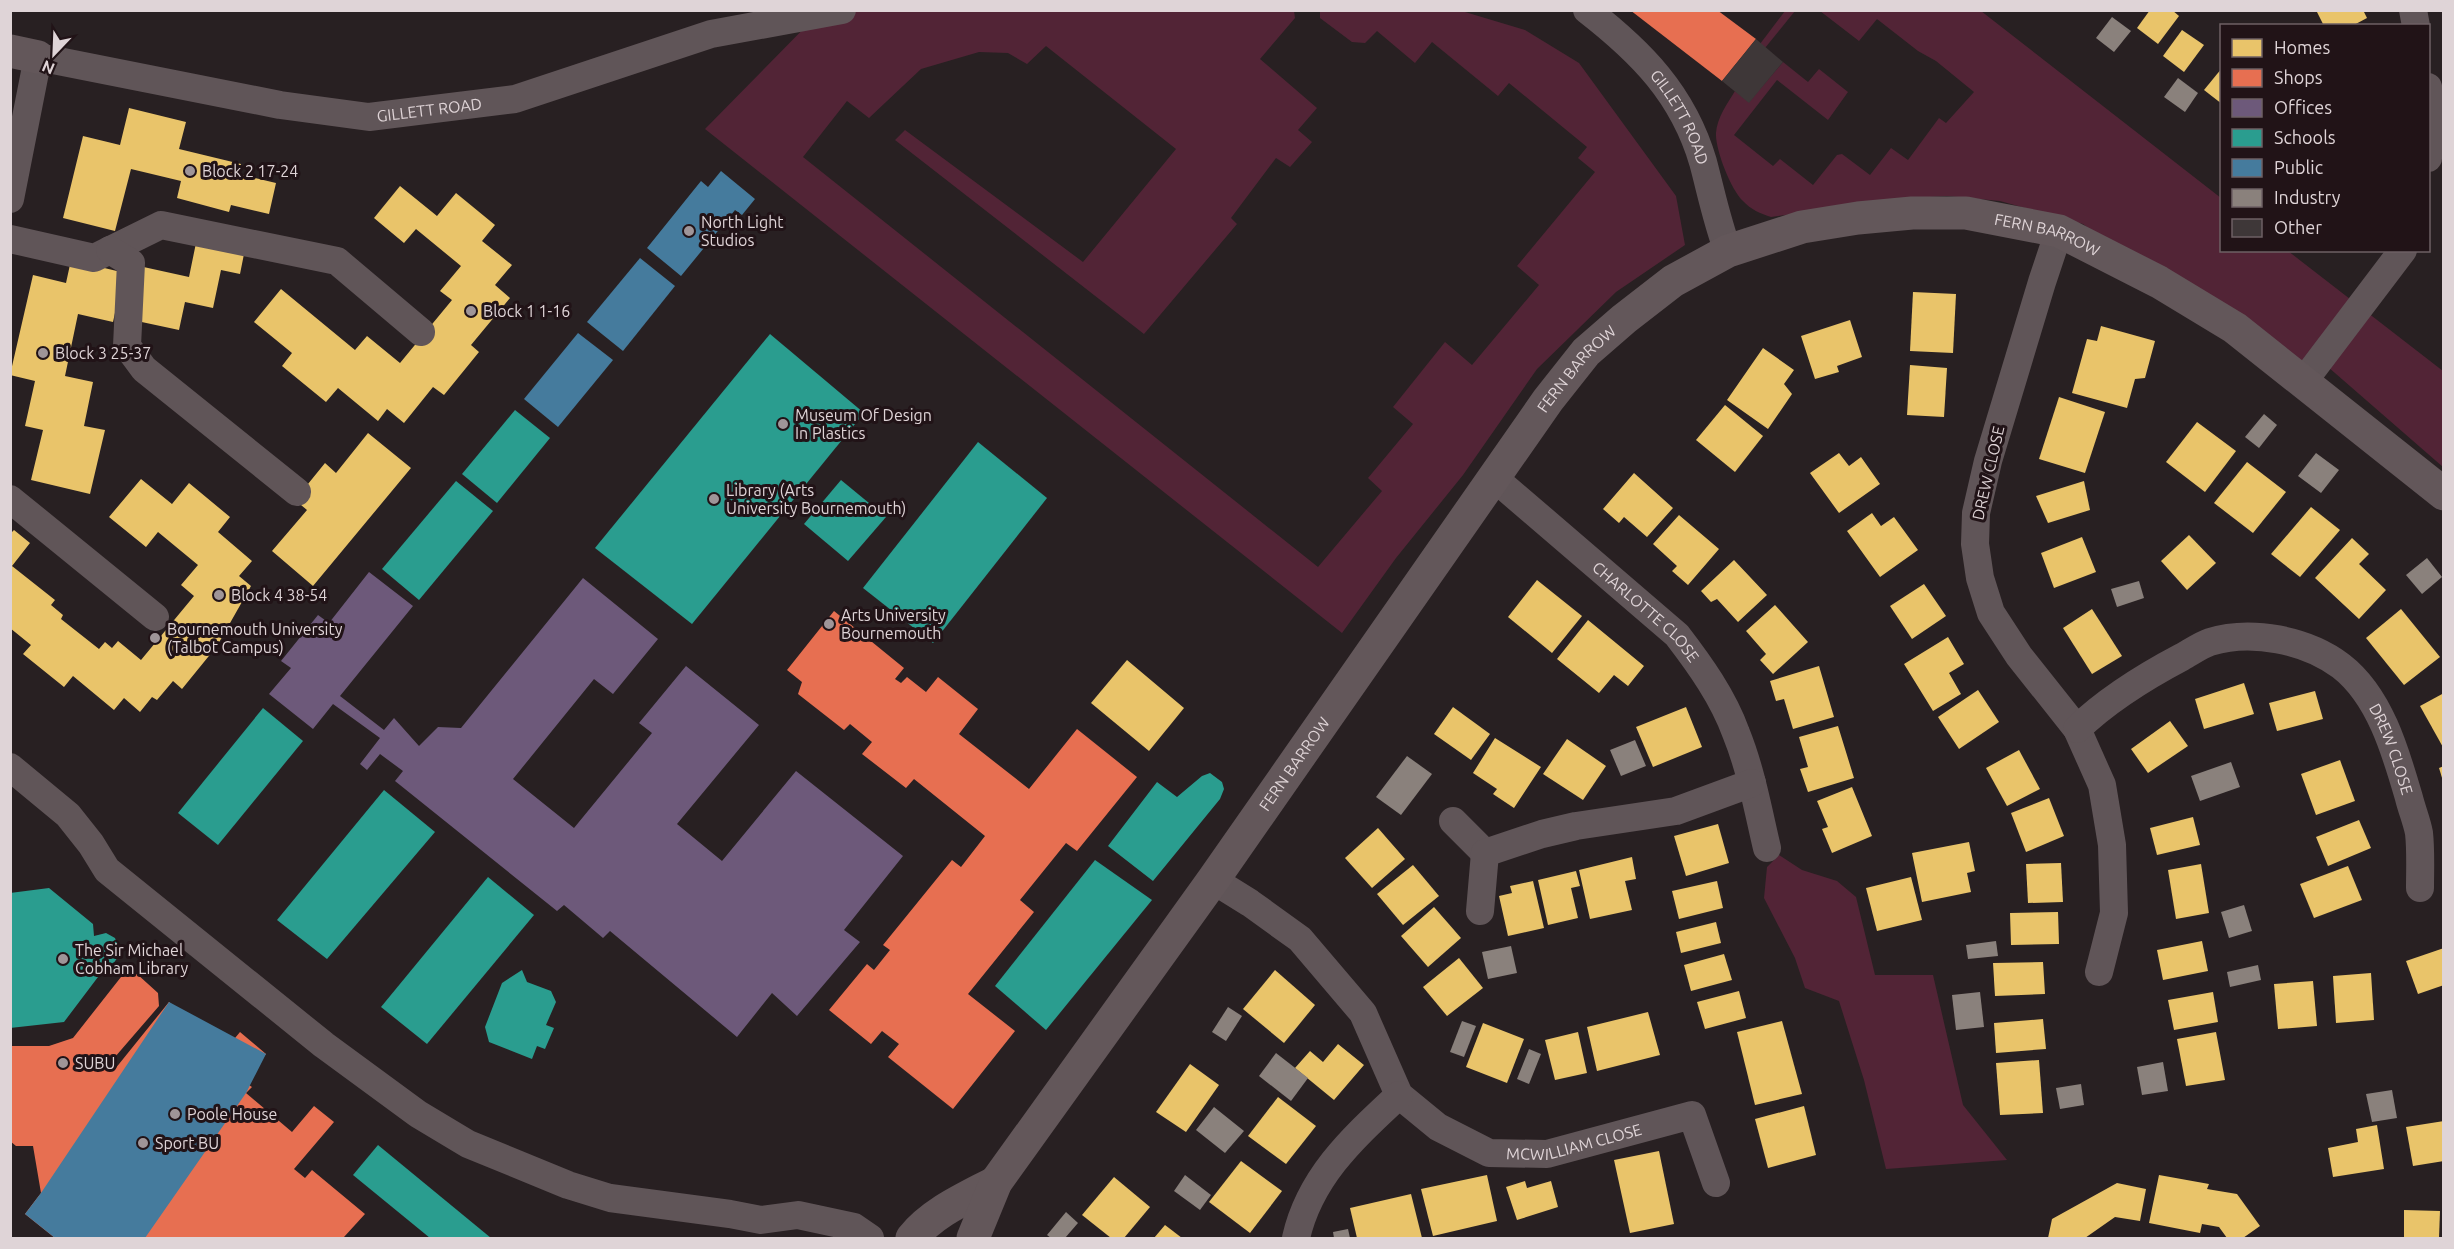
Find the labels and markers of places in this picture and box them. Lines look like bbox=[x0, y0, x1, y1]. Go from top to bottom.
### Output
place label: Block 2 17-24 bbox=[202, 162, 298, 180]
marker: Block 2 17-24 bbox=[183, 164, 197, 178]
place label: North Light Studios bbox=[701, 213, 784, 249]
marker: North Light Studios bbox=[682, 224, 696, 238]
place label: Block 1 1-16 bbox=[483, 302, 570, 320]
marker: Block 1 1-16 bbox=[464, 304, 478, 318]
place label: Block 3 25-37 bbox=[55, 344, 151, 362]
marker: Block 3 25-37 bbox=[36, 346, 50, 360]
place label: Museum Of Design In Plastics bbox=[795, 406, 932, 442]
marker: Museum Of Design In Plastics bbox=[776, 417, 790, 431]
place label: Library (Arts University Bournemouth) bbox=[726, 481, 906, 518]
marker: Library (Arts University Bournemouth) bbox=[707, 492, 721, 506]
place label: Block 4 38-54 bbox=[231, 586, 327, 604]
marker: Block 4 38-54 bbox=[212, 588, 226, 602]
place label: Arts University Bournemouth bbox=[841, 606, 946, 642]
marker: Arts University Bournemouth bbox=[822, 617, 836, 631]
place label: Bournemouth University (Talbot Campus) bbox=[167, 620, 343, 657]
marker: Bournemouth University (Talbot Campus) bbox=[148, 631, 162, 645]
place label: The Sir Michael Cobham Library bbox=[75, 941, 188, 977]
marker: The Sir Michael Cobham Library bbox=[56, 952, 70, 966]
place label: SUBU bbox=[75, 1054, 115, 1072]
marker: SUBU bbox=[56, 1056, 70, 1070]
place label: Poole House bbox=[187, 1105, 277, 1123]
marker: Poole House bbox=[168, 1107, 182, 1121]
place label: Sport BU bbox=[155, 1134, 219, 1152]
marker: Sport BU bbox=[136, 1136, 150, 1150]

